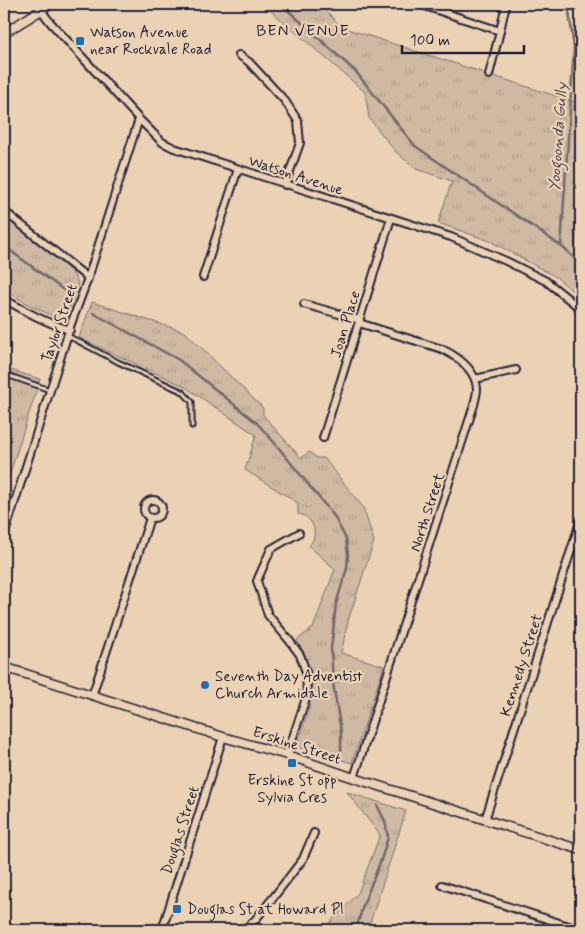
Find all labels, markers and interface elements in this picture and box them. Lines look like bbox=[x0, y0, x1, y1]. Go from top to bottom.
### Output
district label: BEN VENUE bbox=[256, 21, 350, 42]
scale bar bbox=[402, 22, 525, 54]
place label: Watson Avenue near Rockvale Road bbox=[90, 23, 212, 60]
text: 100 m bbox=[410, 31, 450, 51]
marker: Watson Avenue near Rockvale Road bbox=[74, 35, 86, 47]
water label: Yoogoonda Gully bbox=[544, 80, 575, 192]
street label: Watson Avenue bbox=[246, 151, 346, 201]
street label: Taylor Street bbox=[37, 281, 83, 365]
street label: Joan Place bbox=[326, 288, 366, 360]
street label: North Street bbox=[406, 470, 450, 554]
street label: Kennedy Street bbox=[496, 611, 548, 719]
place label: Seventh Day Adventist Church Armidale bbox=[215, 667, 363, 704]
marker: Seventh Day Adventist Church Armidale bbox=[199, 679, 211, 691]
street label: Erskine Street bbox=[250, 722, 344, 770]
marker: Erskine St opp Sylvia Cres bbox=[286, 757, 298, 769]
place label: Erskine St opp Sylvia Cres bbox=[247, 771, 337, 808]
street label: Douglas Street bbox=[157, 783, 206, 877]
place label: Douglas St at Howard Pl bbox=[187, 900, 344, 921]
marker: Douglas St at Howard Pl bbox=[171, 903, 183, 915]

